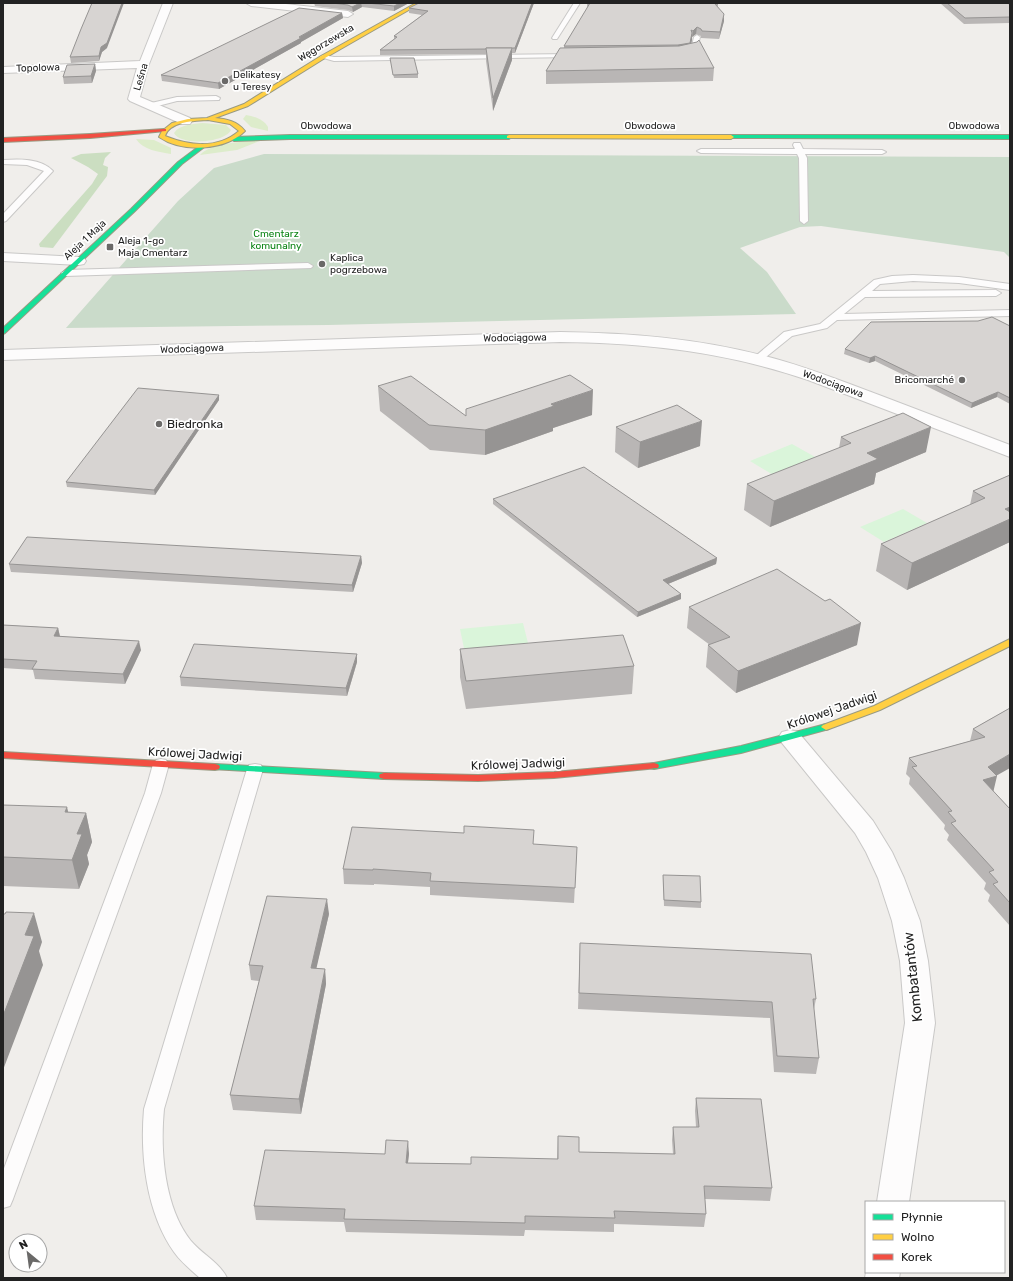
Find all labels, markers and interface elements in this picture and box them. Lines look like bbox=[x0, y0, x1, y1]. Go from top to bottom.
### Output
street label: Węgorzewska bbox=[296, 22, 356, 64]
street label: Topolowa bbox=[16, 61, 60, 75]
street label: Leśna bbox=[131, 62, 151, 92]
place label: Delikatesy u Teresy bbox=[233, 69, 281, 93]
marker: Delikatesy u Teresy bbox=[220, 76, 230, 86]
street label: Obwodowa bbox=[300, 120, 352, 132]
street label: Obwodowa bbox=[624, 120, 676, 132]
street label: Obwodowa bbox=[948, 120, 1000, 132]
street label: Aleja 1 Maja bbox=[61, 217, 109, 263]
park label: Cmentarz komunalny bbox=[251, 228, 302, 252]
place label: Aleja 1-go Maja Cmentarz bbox=[118, 235, 188, 259]
marker: Aleja 1-go Maja Cmentarz bbox=[105, 242, 115, 252]
place label: Kaplica pogrzebowa bbox=[330, 252, 387, 276]
marker: Kaplica pogrzebowa bbox=[317, 259, 327, 269]
street label: Wodociągowa bbox=[483, 331, 547, 345]
street label: Wodociągowa bbox=[160, 342, 224, 356]
street label: Wodociągowa bbox=[801, 367, 865, 401]
place label: Bricomarché bbox=[895, 374, 954, 386]
marker: Bricomarché bbox=[957, 375, 967, 385]
place label: Biedronka bbox=[167, 417, 223, 431]
marker: Biedronka bbox=[154, 419, 164, 429]
street label: Królowej Jadwigi bbox=[785, 688, 879, 732]
street label: Królowej Jadwigi bbox=[148, 745, 243, 763]
street label: Królowej Jadwigi bbox=[471, 755, 565, 773]
street label: Kombatantów bbox=[900, 931, 926, 1023]
legend bbox=[865, 1201, 1005, 1273]
text: Płynnie bbox=[901, 1210, 943, 1224]
text: Wolno bbox=[901, 1230, 934, 1244]
north arrow bbox=[8, 1233, 48, 1273]
text: N bbox=[17, 1237, 30, 1252]
text: Korek bbox=[901, 1250, 933, 1264]

